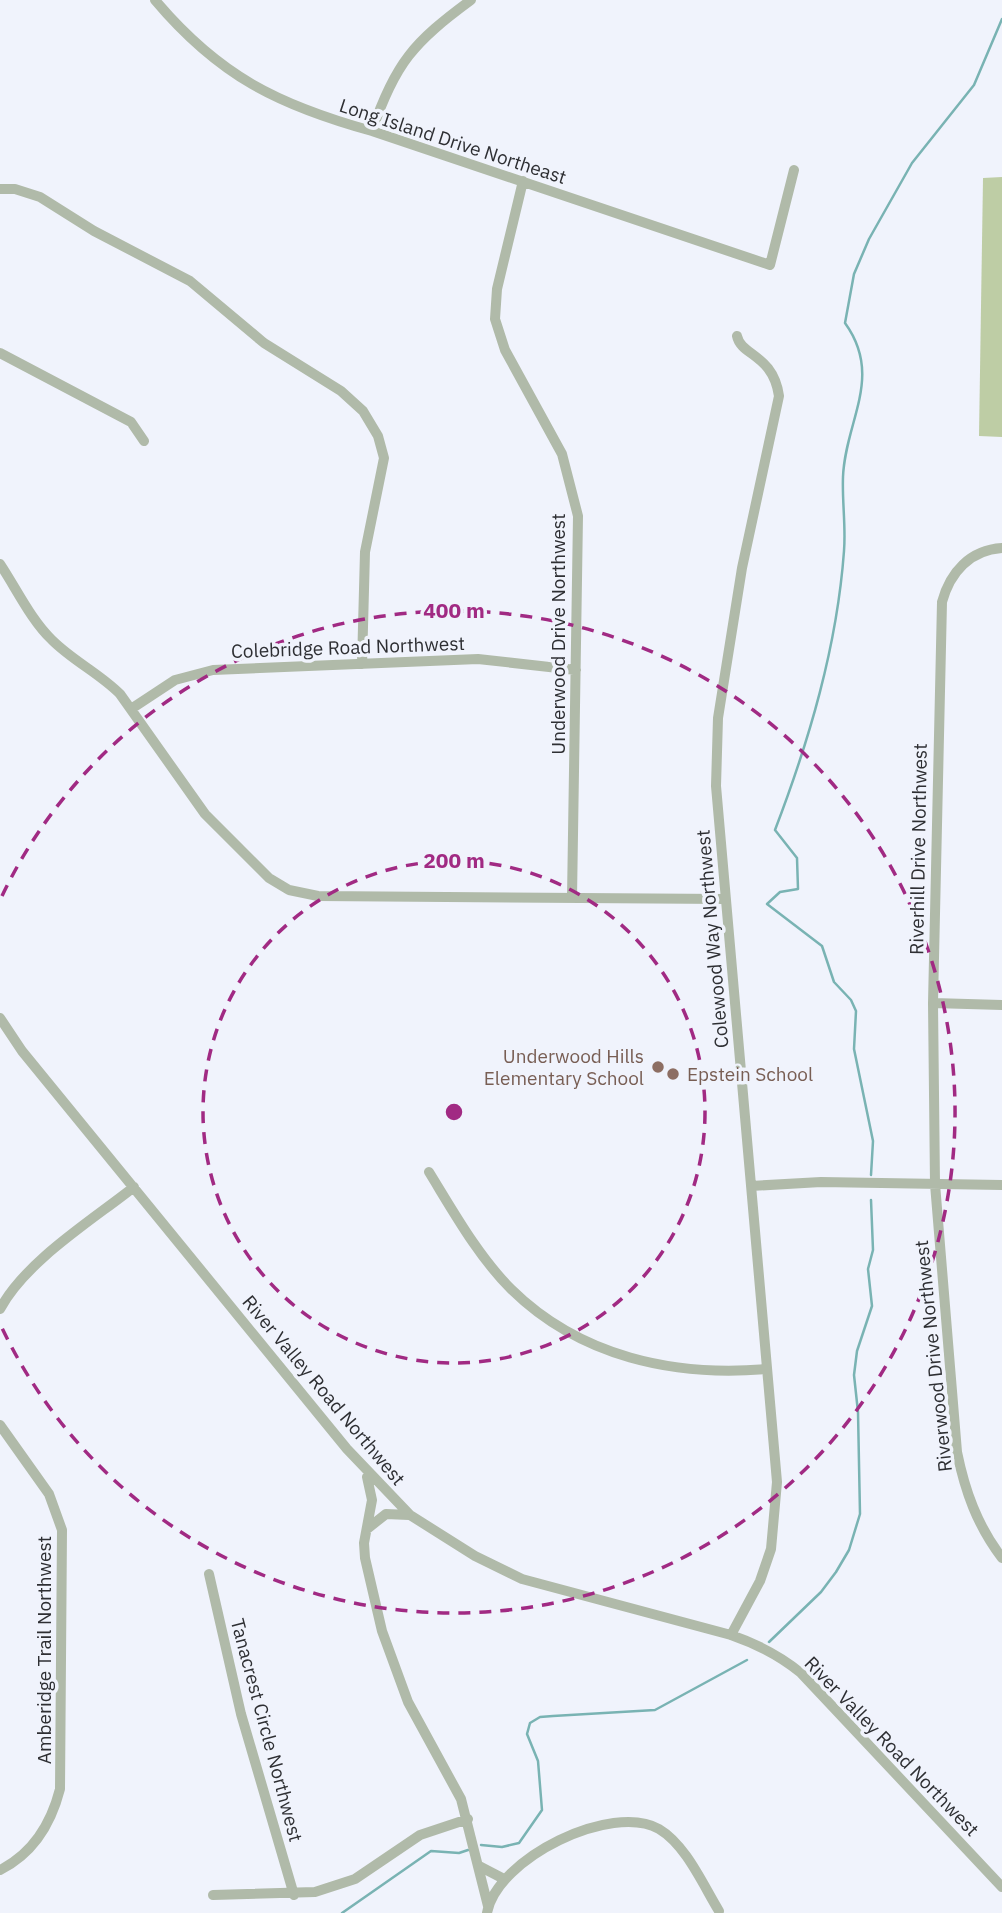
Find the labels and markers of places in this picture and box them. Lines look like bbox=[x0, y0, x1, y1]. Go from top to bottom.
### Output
place label: Underwood Hills Elementary School bbox=[484, 1044, 644, 1090]
marker: Underwood Hills Elementary School bbox=[650, 1059, 666, 1075]
place label: Epstein School bbox=[687, 1062, 813, 1086]
marker: Epstein School bbox=[665, 1066, 681, 1082]
centre of rings bbox=[442, 1100, 466, 1124]

